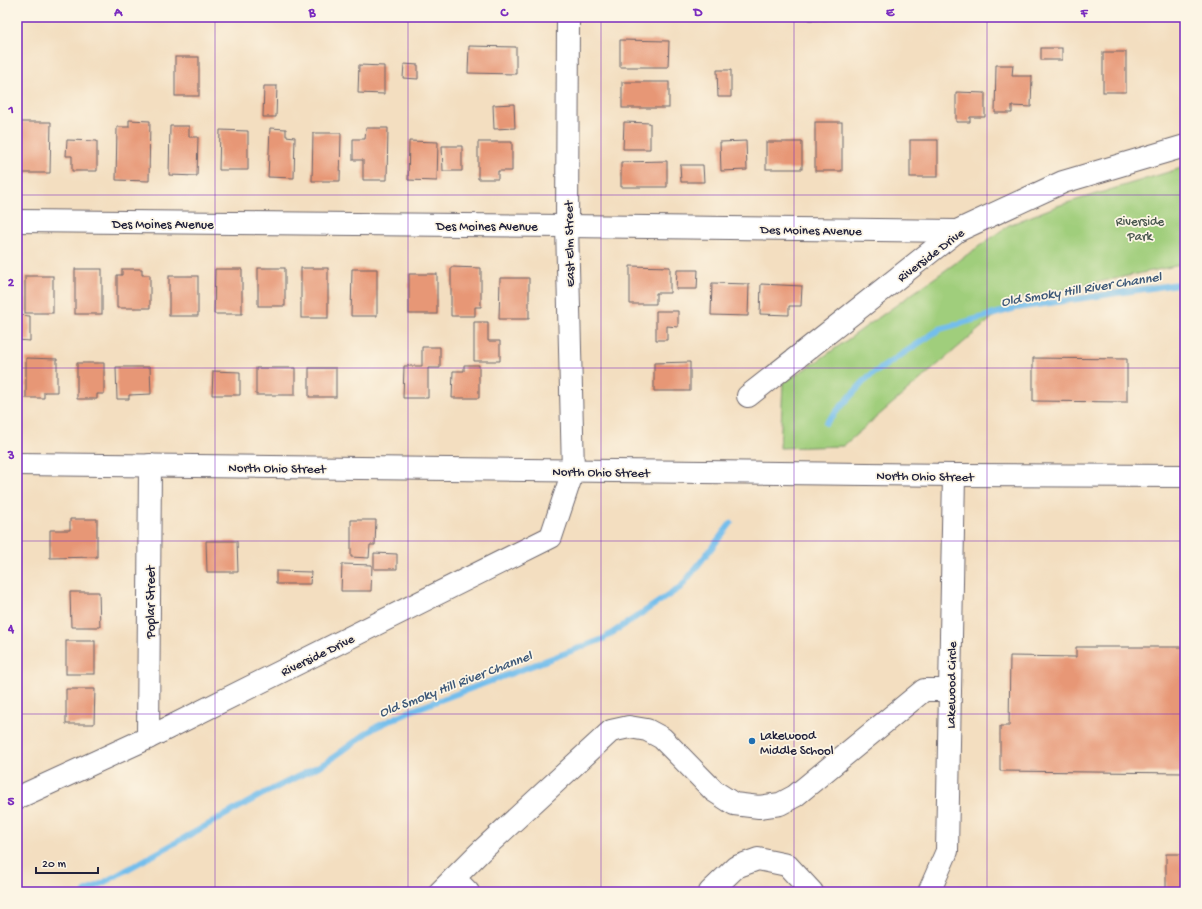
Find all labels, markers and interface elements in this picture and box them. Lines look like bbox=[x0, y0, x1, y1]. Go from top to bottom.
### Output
text: A bbox=[113, 6, 123, 21]
text: B bbox=[308, 6, 317, 21]
text: C bbox=[499, 6, 509, 21]
text: D bbox=[693, 6, 703, 21]
text: E bbox=[886, 6, 895, 21]
text: F bbox=[1080, 6, 1089, 21]
text: 1 bbox=[7, 103, 14, 118]
street label: East Elm Street bbox=[562, 199, 579, 287]
park label: Riverside Park bbox=[1116, 215, 1165, 245]
street label: Des Moines Avenue bbox=[111, 218, 214, 233]
street label: Des Moines Avenue bbox=[435, 220, 538, 235]
street label: Des Moines Avenue bbox=[759, 223, 862, 240]
street label: Riverside Drive bbox=[895, 226, 968, 286]
water label: Old Smoky Hill River Channel bbox=[1000, 269, 1164, 312]
text: 2 bbox=[8, 276, 15, 291]
text: 3 bbox=[7, 449, 15, 464]
street label: North Ohio Street bbox=[228, 461, 327, 478]
street label: North Ohio Street bbox=[552, 465, 651, 482]
street label: North Ohio Street bbox=[876, 469, 975, 486]
street label: Poplar Street bbox=[144, 564, 159, 639]
text: 4 bbox=[7, 622, 15, 637]
street label: Riverside Drive bbox=[279, 632, 358, 681]
street label: Lakewood Circle bbox=[944, 641, 961, 729]
water label: Old Smoky Hill River Channel bbox=[377, 648, 536, 722]
place label: Lakewood Middle School bbox=[760, 729, 834, 759]
marker: Lakewood Middle School bbox=[747, 736, 757, 746]
text: 5 bbox=[8, 795, 15, 810]
scale bar bbox=[36, 849, 98, 875]
text: 20 m bbox=[42, 858, 67, 872]

